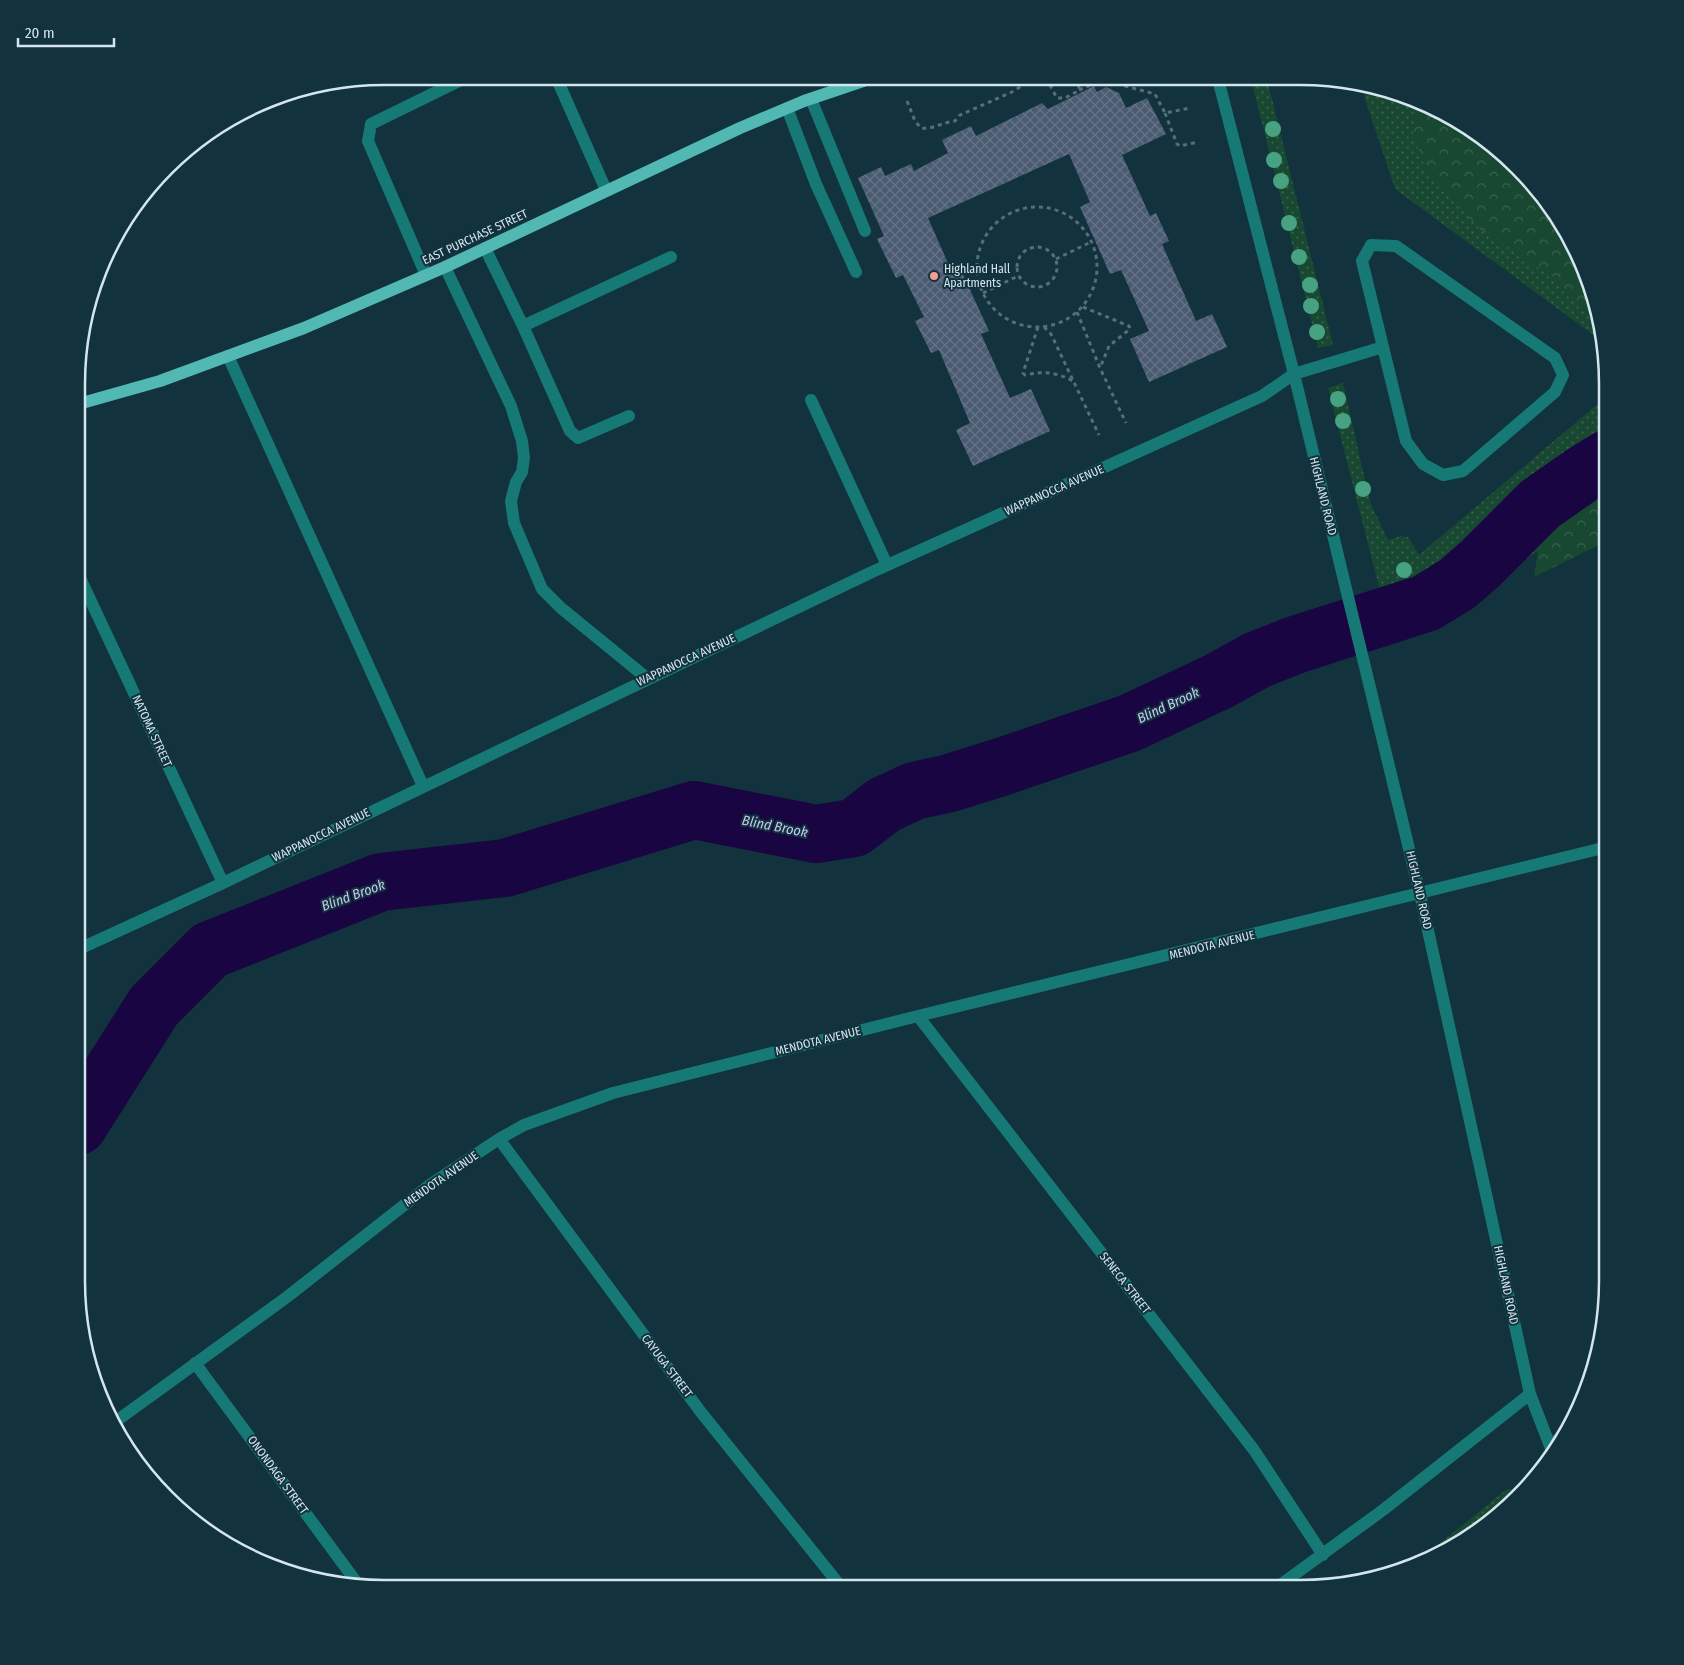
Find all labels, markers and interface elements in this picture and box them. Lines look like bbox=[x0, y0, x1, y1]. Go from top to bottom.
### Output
scale bar bbox=[18, 15, 114, 47]
text: 20 m bbox=[25, 24, 55, 42]
street label: EAST PURCHASE STREET bbox=[420, 206, 530, 268]
place label: Highland Hall Apartments bbox=[944, 262, 1010, 290]
marker: Highland Hall Apartments bbox=[928, 270, 940, 282]
street label: HIGHLAND ROAD bbox=[1306, 455, 1340, 537]
street label: WAPPANOCCA AVENUE bbox=[1002, 462, 1106, 518]
street label: WAPPANOCCA AVENUE bbox=[634, 631, 738, 689]
water label: Blind Brook bbox=[1134, 684, 1202, 727]
street label: NATOMA STREET bbox=[129, 693, 175, 770]
street label: WAPPANOCCA AVENUE bbox=[270, 805, 373, 865]
water label: Blind Brook bbox=[741, 812, 809, 841]
street label: HIGHLAND ROAD bbox=[1403, 849, 1435, 931]
water label: Blind Brook bbox=[319, 876, 387, 915]
street label: MENDOTA AVENUE bbox=[1168, 928, 1256, 962]
street label: MENDOTA AVENUE bbox=[774, 1024, 862, 1058]
street label: MENDOTA AVENUE bbox=[401, 1148, 481, 1210]
street label: HIGHLAND ROAD bbox=[1491, 1244, 1521, 1326]
street label: SENECA STREET bbox=[1097, 1249, 1154, 1317]
street label: CAYUGA STREET bbox=[639, 1332, 696, 1401]
street label: ONONDAGA STREET bbox=[245, 1433, 311, 1517]

